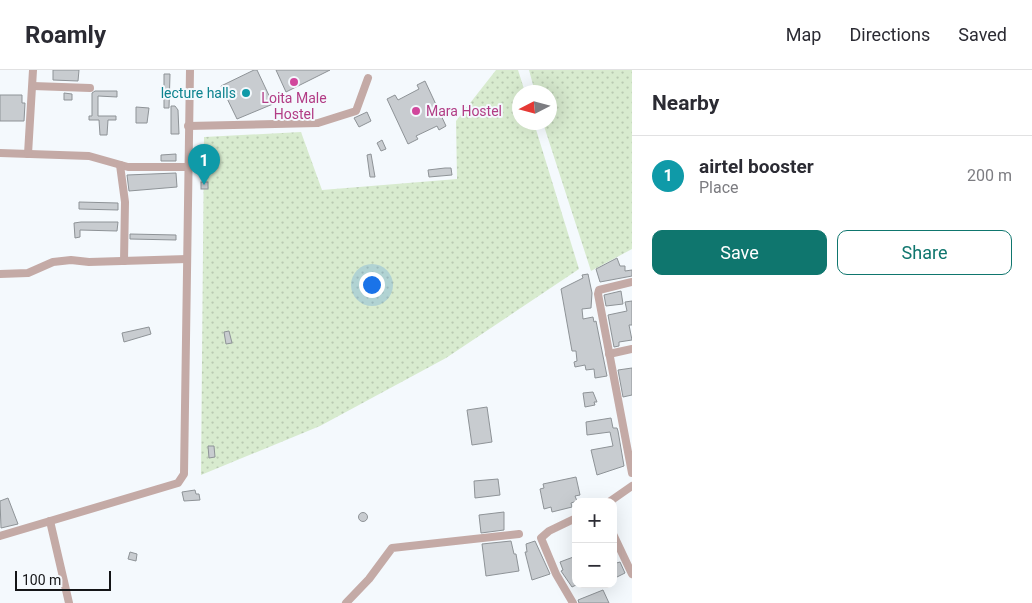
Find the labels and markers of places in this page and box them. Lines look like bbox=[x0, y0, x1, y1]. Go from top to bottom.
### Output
marker: Loita Male Hostel bbox=[288, 76, 300, 88]
place label: lecture halls bbox=[161, 85, 236, 101]
marker: lecture halls bbox=[240, 87, 252, 99]
place label: Loita Male Hostel bbox=[261, 90, 327, 122]
place label: Mara Hostel bbox=[426, 103, 502, 119]
marker: Mara Hostel bbox=[410, 105, 422, 117]
pin: 1 bbox=[188, 144, 220, 185]

